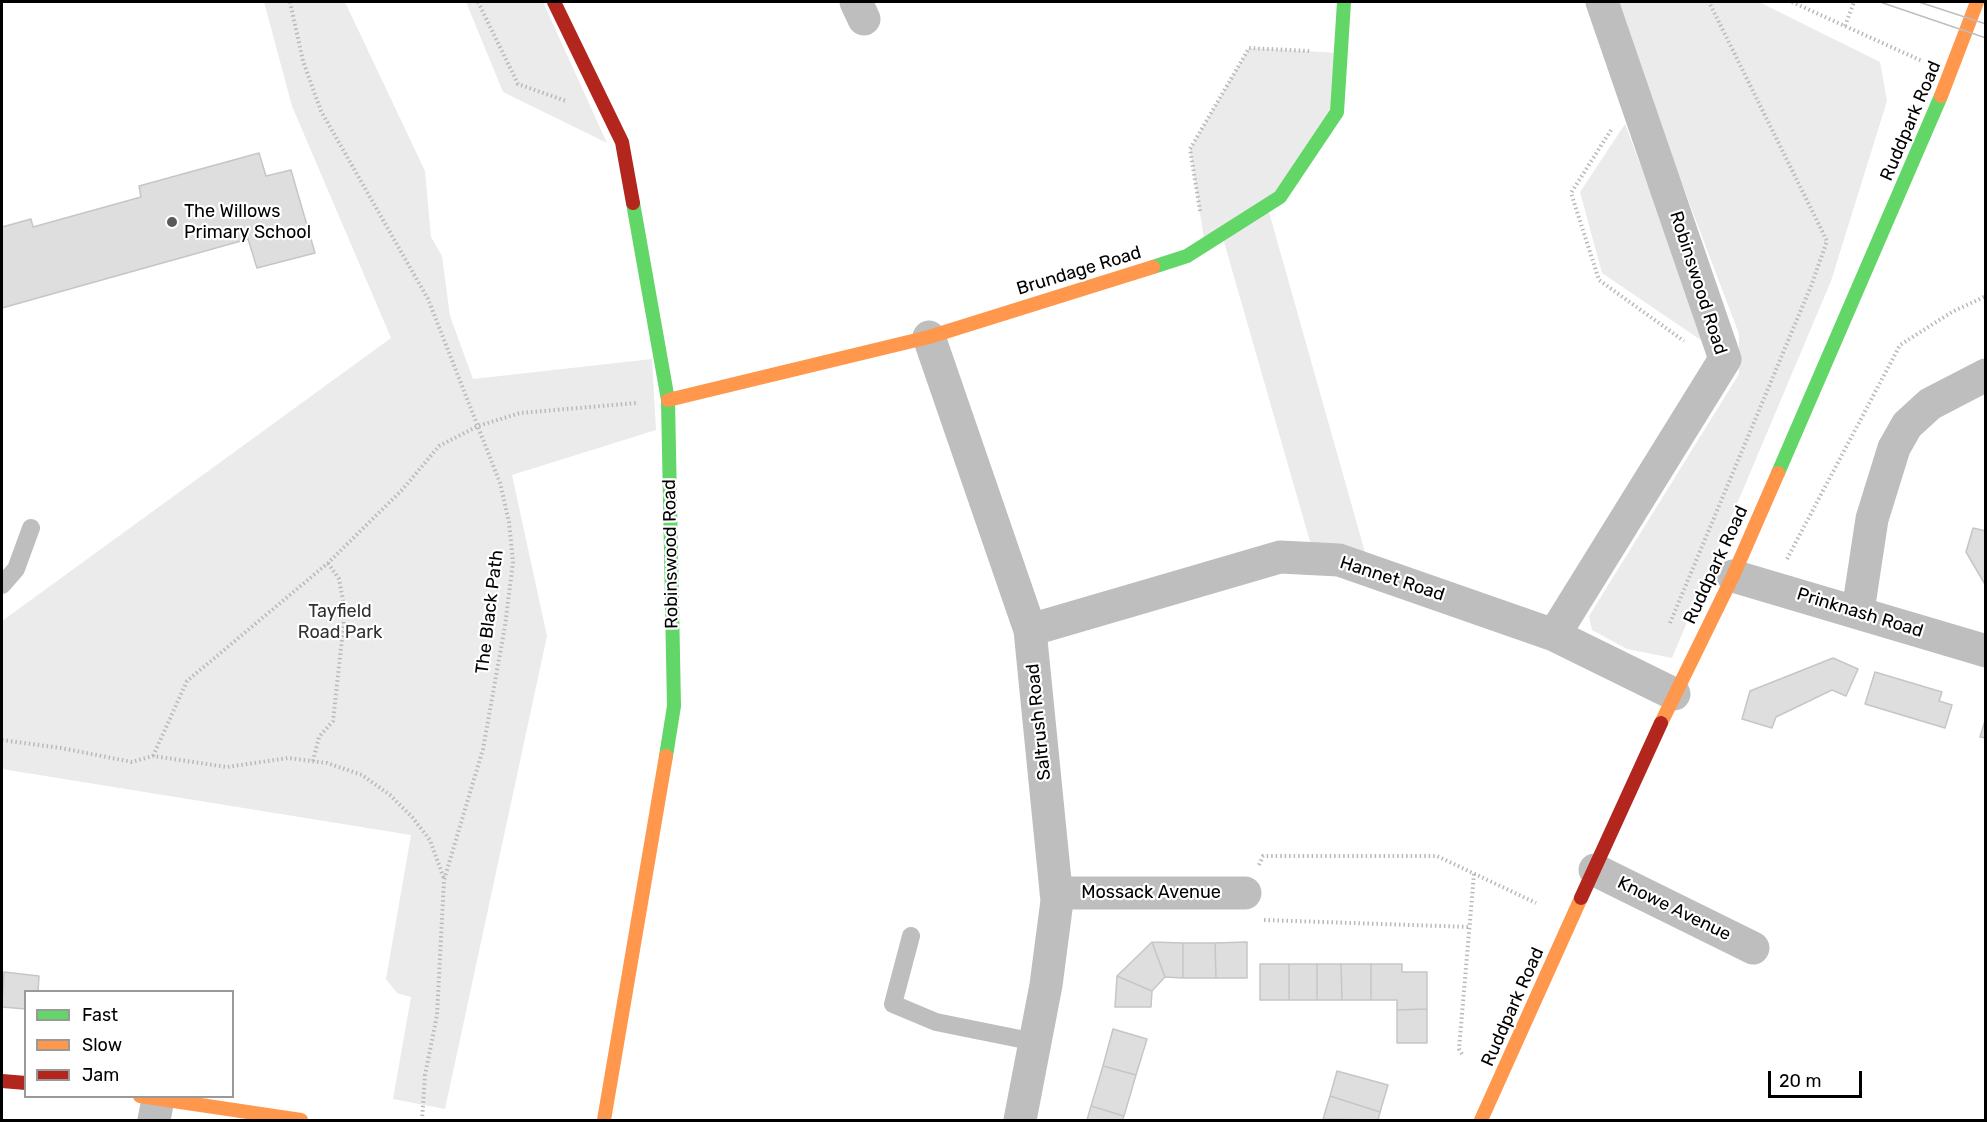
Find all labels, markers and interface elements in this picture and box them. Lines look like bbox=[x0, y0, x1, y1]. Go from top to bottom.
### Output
street label: Ruddpark Road bbox=[1876, 58, 1946, 184]
place label: The Willows Primary School bbox=[184, 201, 311, 244]
street label: Robinswood Road bbox=[1665, 209, 1731, 357]
marker: The Willows Primary School bbox=[165, 215, 179, 229]
street label: Brundage Road bbox=[1014, 242, 1144, 300]
street label: Robinswood Road bbox=[659, 479, 683, 629]
street label: Ruddpark Road bbox=[1679, 502, 1753, 628]
street label: The Black Path bbox=[472, 549, 508, 675]
street label: Hannet Road bbox=[1337, 552, 1447, 606]
street label: Prinknash Road bbox=[1794, 584, 1926, 642]
park label: Tayfield Road Park bbox=[298, 601, 382, 644]
street label: Saltrush Road bbox=[1022, 662, 1056, 782]
street label: Knowe Avenue bbox=[1614, 872, 1734, 946]
street label: Mossack Avenue bbox=[1081, 882, 1221, 904]
street label: Ruddpark Road bbox=[1477, 944, 1549, 1070]
legend bbox=[24, 990, 234, 1098]
text: Fast bbox=[82, 1004, 118, 1026]
text: Slow bbox=[82, 1034, 122, 1056]
scale bar bbox=[1771, 1059, 1866, 1097]
text: Jam bbox=[82, 1064, 119, 1086]
text: 20 m bbox=[1779, 1070, 1821, 1092]

